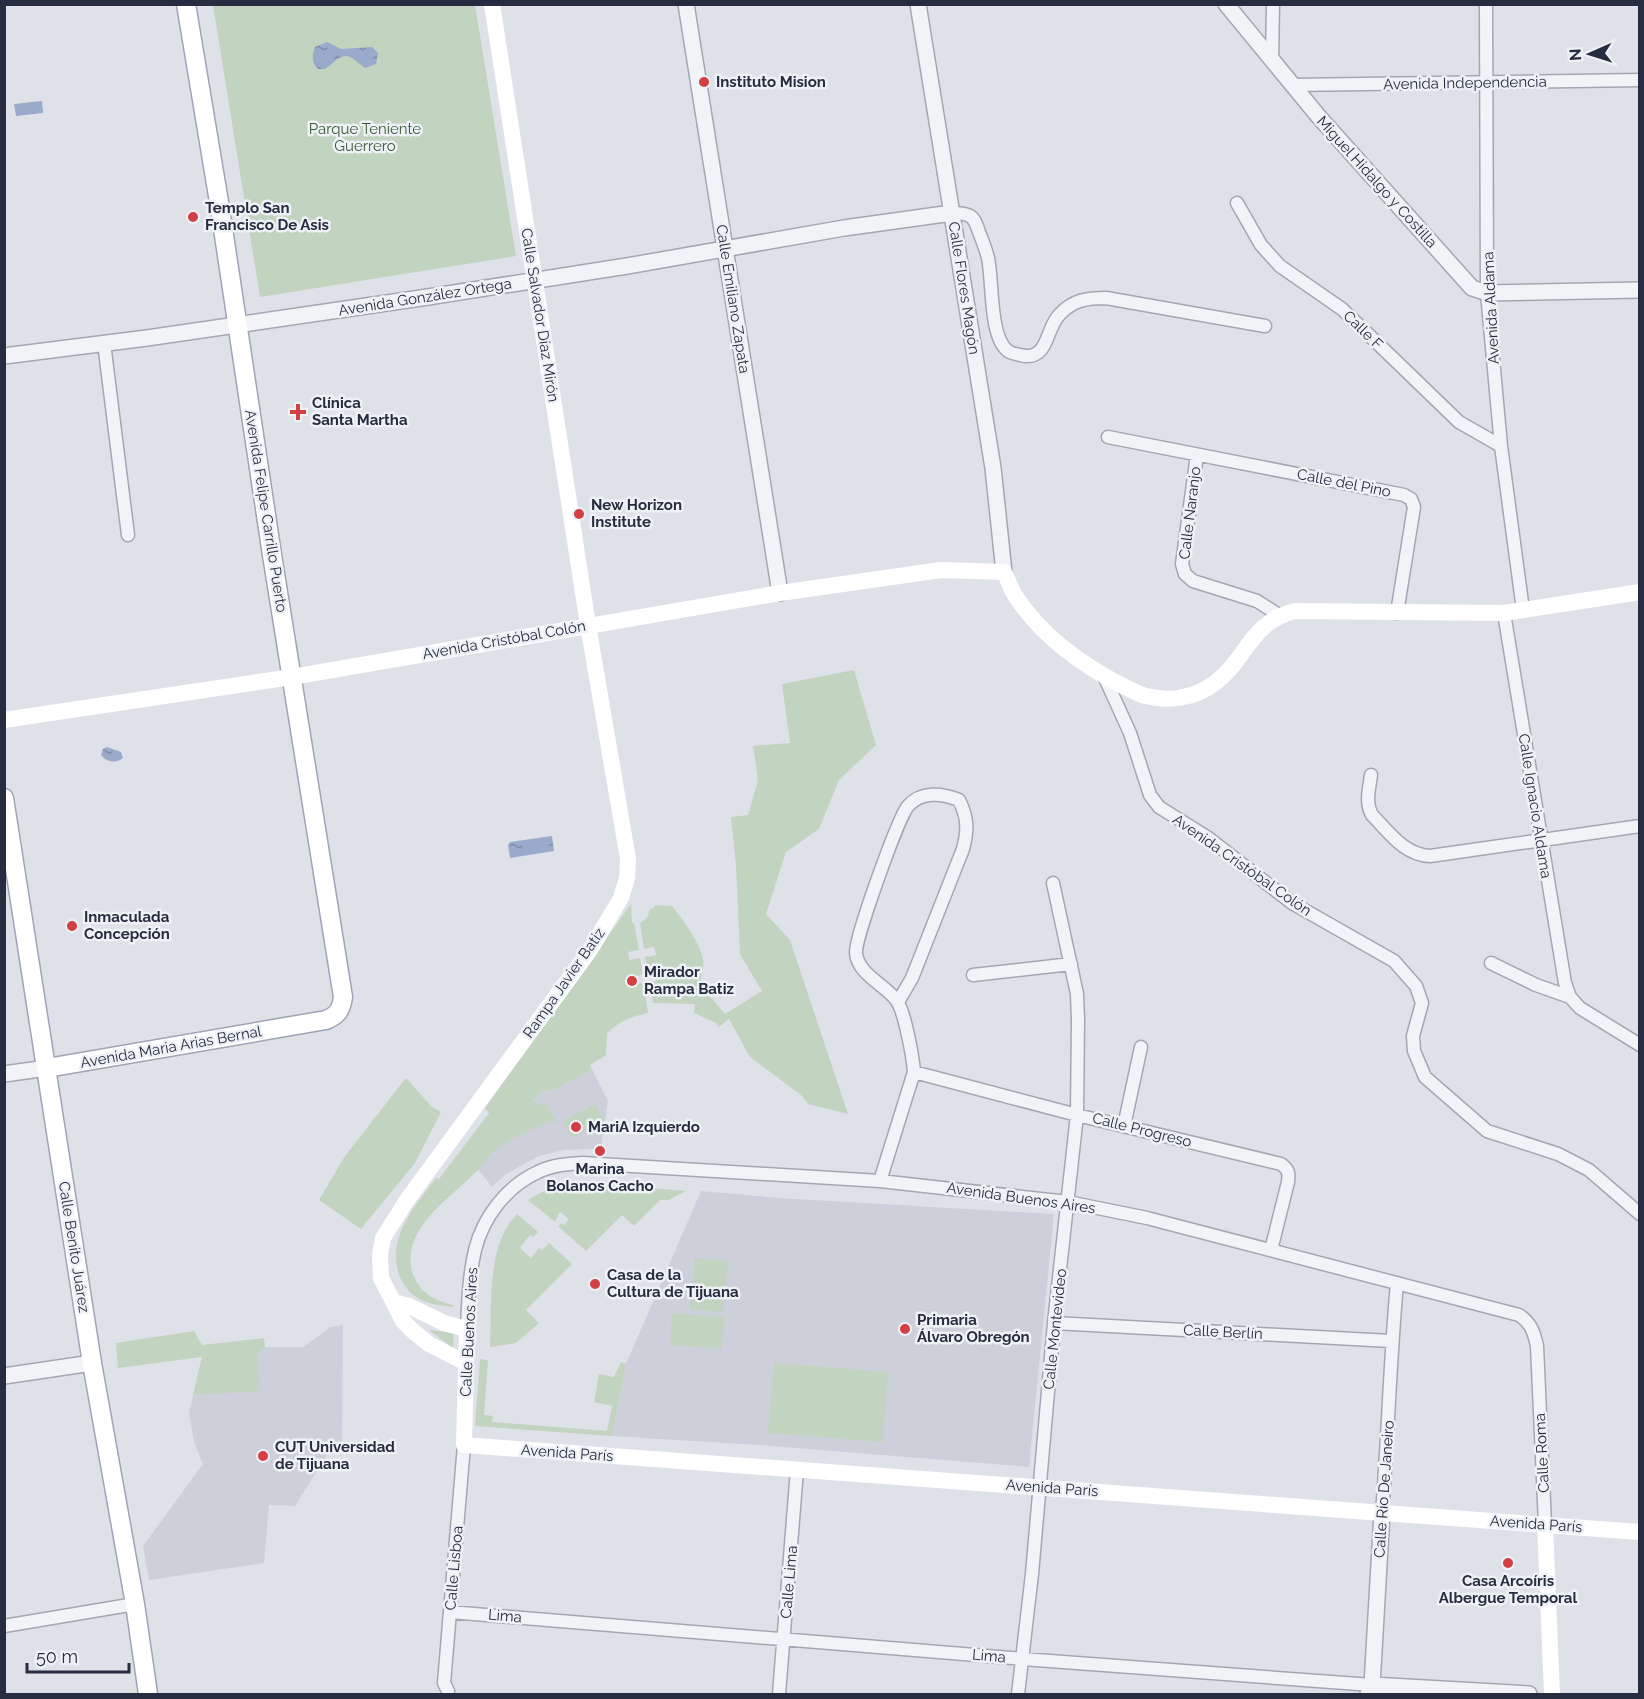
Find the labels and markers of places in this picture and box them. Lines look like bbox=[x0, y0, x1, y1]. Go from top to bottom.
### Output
place label: Instituto Mision bbox=[716, 73, 826, 91]
marker: Instituto Mision bbox=[697, 75, 711, 89]
place label: Templo San Francisco De Asis bbox=[205, 199, 329, 234]
marker: Templo San Francisco De Asis bbox=[186, 210, 200, 224]
place label: Clínica Santa Martha bbox=[312, 394, 408, 429]
marker: Clínica Santa Martha bbox=[289, 403, 307, 421]
place label: New Horizon Institute bbox=[591, 496, 682, 531]
marker: New Horizon Institute bbox=[572, 507, 586, 521]
place label: Inmaculada Concepción bbox=[84, 908, 170, 943]
marker: Inmaculada Concepción bbox=[65, 919, 79, 933]
place label: Mirador Rampa Batiz bbox=[644, 963, 734, 998]
marker: Mirador Rampa Batiz bbox=[625, 974, 639, 988]
place label: MariA Izquierdo bbox=[588, 1118, 700, 1136]
marker: MariA Izquierdo bbox=[569, 1120, 583, 1134]
marker: Marina Bolanos Cacho bbox=[593, 1144, 607, 1158]
place label: Marina Bolanos Cacho bbox=[546, 1160, 654, 1195]
place label: Casa de la Cultura de Tijuana bbox=[607, 1266, 739, 1301]
marker: Casa de la Cultura de Tijuana bbox=[588, 1277, 602, 1291]
place label: Primaria Álvaro Obregón bbox=[917, 1311, 1030, 1346]
marker: Primaria Álvaro Obregón bbox=[898, 1322, 912, 1336]
place label: CUT Universidad de Tijuana bbox=[275, 1438, 395, 1473]
marker: CUT Universidad de Tijuana bbox=[256, 1449, 270, 1463]
marker: Casa Arcoíris Albergue Temporal bbox=[1501, 1556, 1515, 1570]
place label: Casa Arcoíris Albergue Temporal bbox=[1439, 1572, 1577, 1607]

